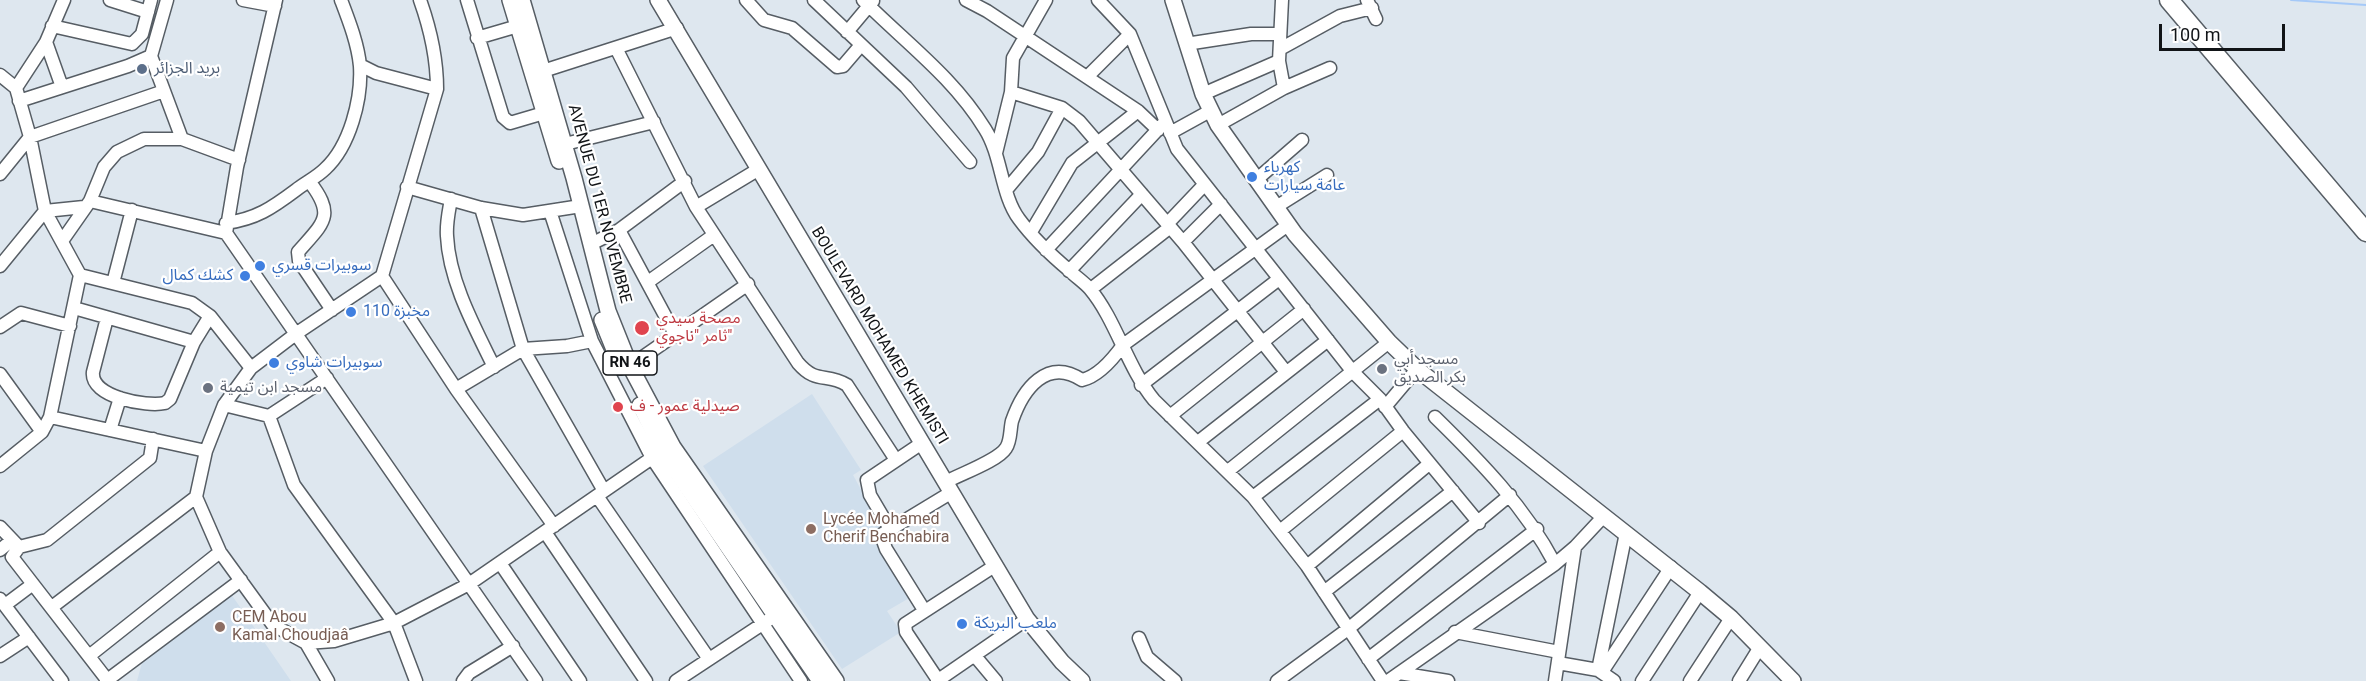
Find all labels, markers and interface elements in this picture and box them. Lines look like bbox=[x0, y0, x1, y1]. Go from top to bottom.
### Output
scale bar bbox=[2162, 12, 2288, 50]
text: 100 m bbox=[2170, 24, 2221, 45]
place label: بريد الجزائر bbox=[154, 59, 220, 79]
marker: بريد الجزائر bbox=[135, 62, 149, 76]
street label: AVENUE DU 1ER NOVEMBRE bbox=[563, 102, 635, 306]
place label: كهرباء عامة سيارات bbox=[1264, 158, 1345, 196]
marker: كهرباء عامة سيارات bbox=[1245, 170, 1259, 184]
street label: BOULEVARD MOHAMED KHEMISTI bbox=[806, 224, 952, 448]
place label: سوبيرات قسري bbox=[272, 256, 371, 276]
marker: سوبيرات قسري bbox=[253, 259, 267, 273]
place label: كشك كمال bbox=[162, 266, 233, 286]
marker: كشك كمال bbox=[238, 269, 252, 283]
place label: مخبزة 110 bbox=[363, 302, 430, 322]
marker: مخبزة 110 bbox=[344, 305, 358, 319]
place label: مصحة سيدي ثامر "ناجوي" bbox=[656, 309, 741, 347]
marker: مصحة سيدي ثامر "ناجوي" bbox=[633, 319, 651, 337]
place label: مسجد أبي بكر الصديق bbox=[1394, 350, 1466, 388]
road number: RN 46 bbox=[603, 351, 657, 375]
place label: سوبيرات شاوي bbox=[286, 353, 382, 373]
marker: سوبيرات شاوي bbox=[267, 356, 281, 370]
marker: مسجد أبي بكر الصديق bbox=[1375, 362, 1389, 376]
place label: مسجد ابن تيمية bbox=[220, 378, 322, 398]
marker: مسجد ابن تيمية bbox=[201, 381, 215, 395]
place label: صيدلية عمور - ف bbox=[630, 397, 740, 417]
marker: صيدلية عمور - ف bbox=[611, 400, 625, 414]
place label: Lycée Mohamed Cherif Benchabira bbox=[823, 510, 949, 548]
marker: Lycée Mohamed Cherif Benchabira bbox=[804, 522, 818, 536]
place label: CEM Abou Kamal Choudjaâ bbox=[232, 608, 349, 646]
place label: ملعب البريكة bbox=[974, 614, 1057, 634]
marker: ملعب البريكة bbox=[955, 617, 969, 631]
marker: CEM Abou Kamal Choudjaâ bbox=[213, 620, 227, 634]

